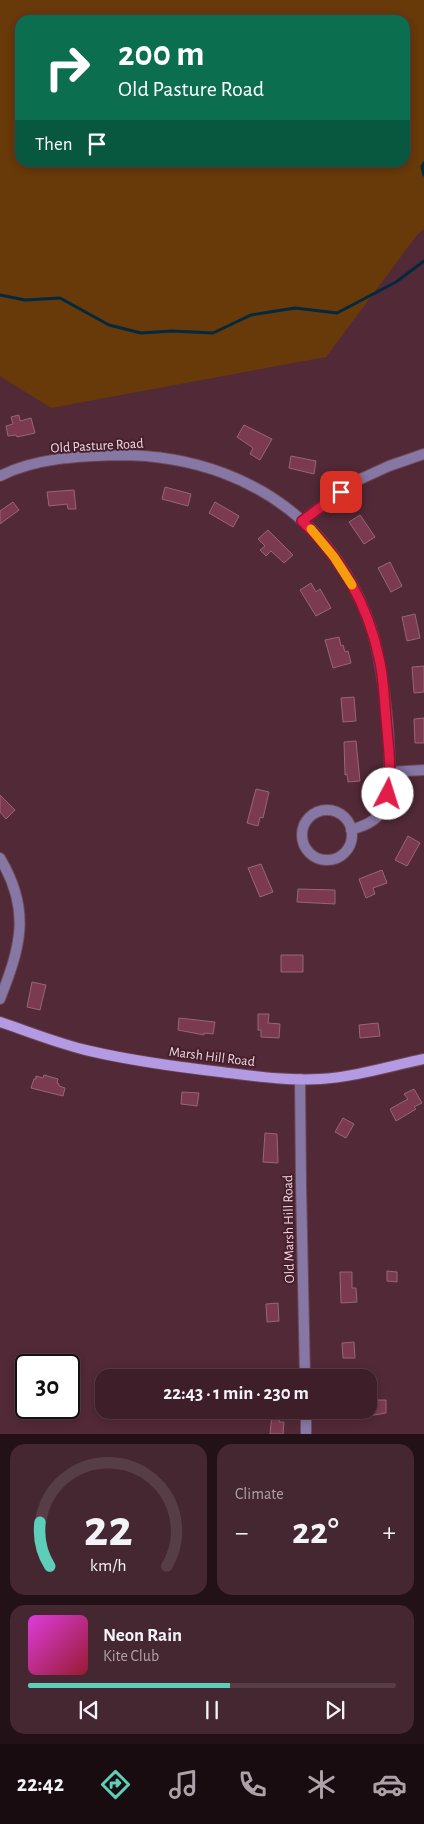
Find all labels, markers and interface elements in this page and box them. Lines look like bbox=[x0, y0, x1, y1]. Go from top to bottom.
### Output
icon: right bbox=[35, 35, 100, 100]
text: 200 m bbox=[118, 37, 205, 72]
text: Old Pasture Road bbox=[118, 78, 264, 100]
icon: arrive bbox=[83, 130, 111, 158]
text: Then bbox=[35, 135, 73, 154]
street label: Old Pasture Road bbox=[50, 437, 144, 455]
pin bbox=[320, 471, 362, 513]
icon: arrive bbox=[327, 478, 355, 506]
position arrow bbox=[361, 767, 413, 819]
street label: Marsh Hill Road bbox=[168, 1045, 256, 1069]
street label: Old Marsh Hill Road bbox=[281, 1175, 297, 1283]
speed limit sign: 30 bbox=[15, 1354, 80, 1419]
text: 22:43 · 1 min · 230 m bbox=[163, 1384, 309, 1403]
text: Climate bbox=[235, 1486, 284, 1502]
text: 22 bbox=[84, 1503, 133, 1555]
text: 22° bbox=[292, 1513, 339, 1551]
text: − bbox=[235, 1519, 248, 1547]
text: + bbox=[383, 1519, 396, 1547]
text: km/h bbox=[90, 1557, 127, 1575]
text: Neon Rain bbox=[103, 1626, 182, 1645]
text: Kite Club bbox=[103, 1648, 159, 1664]
icon: previous bbox=[75, 1696, 103, 1724]
icon: pause bbox=[198, 1696, 226, 1724]
icon: next bbox=[321, 1696, 349, 1724]
icon: directions bbox=[98, 1767, 133, 1802]
icon: music bbox=[166, 1767, 201, 1802]
icon: phone bbox=[235, 1767, 270, 1802]
icon: climate bbox=[304, 1767, 339, 1802]
icon: car bbox=[372, 1767, 407, 1802]
text: 22:42 bbox=[17, 1773, 64, 1795]

